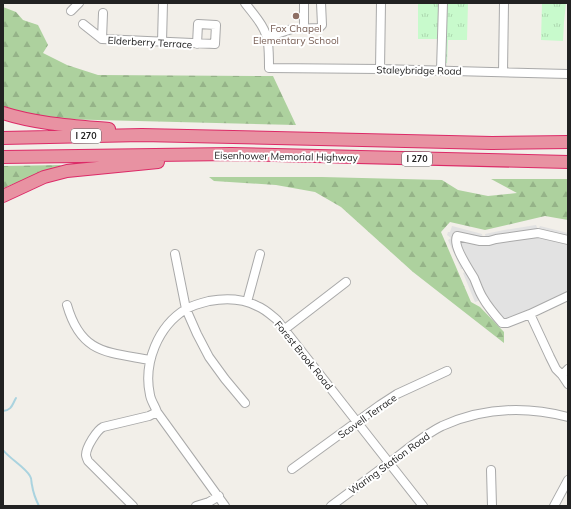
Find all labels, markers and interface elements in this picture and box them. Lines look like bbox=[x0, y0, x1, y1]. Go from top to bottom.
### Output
marker: Fox Chapel Elementary School bbox=[291, 11, 301, 21]
place label: Fox Chapel Elementary School bbox=[253, 22, 339, 47]
street label: Elderberry Terrace bbox=[107, 34, 192, 51]
street label: Staleybridge Road bbox=[376, 63, 462, 78]
road number: I 270 bbox=[71, 129, 101, 143]
street label: Eisenhower Memorial Highway bbox=[214, 149, 359, 164]
road number: I 270 bbox=[402, 152, 432, 166]
street label: Forest Brook Road bbox=[272, 318, 335, 393]
street label: Scovell Terrace bbox=[335, 391, 399, 442]
street label: Waring Station Road bbox=[346, 430, 432, 497]

